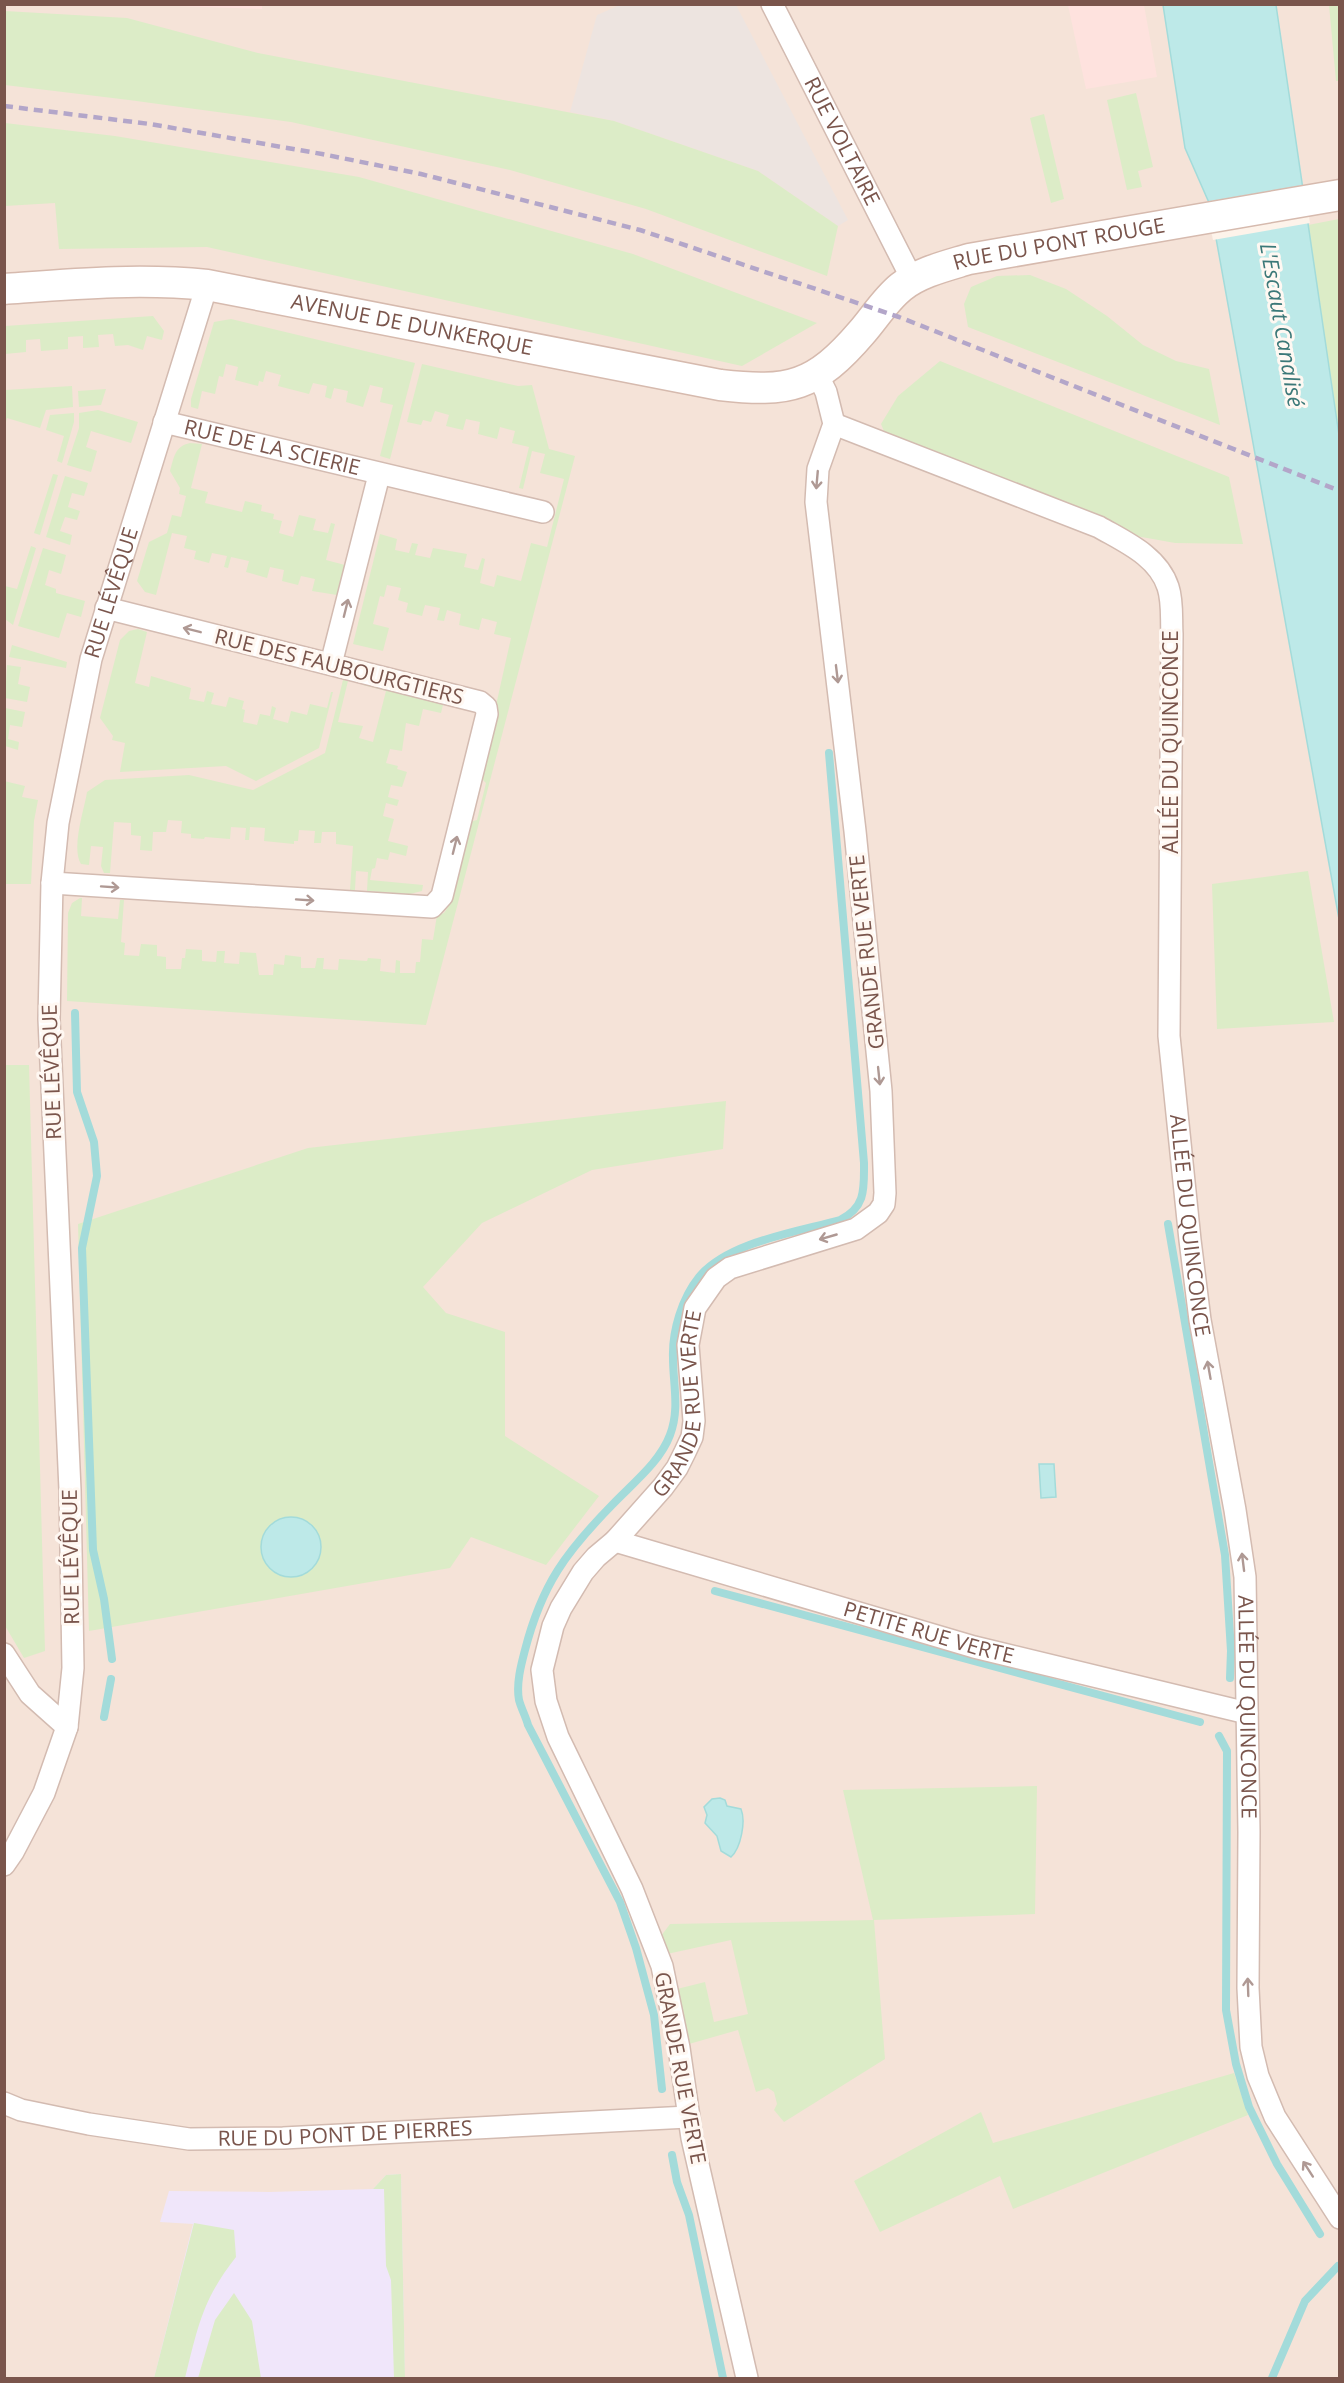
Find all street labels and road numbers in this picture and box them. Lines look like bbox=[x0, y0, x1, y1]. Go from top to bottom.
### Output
street label: RUE VOLTAIRE bbox=[798, 72, 887, 210]
street label: RUE DU PONT ROUGE bbox=[949, 210, 1167, 276]
street label: AVENUE DE DUNKERQUE bbox=[289, 287, 535, 361]
street label: RUE DE LA SCIERIE bbox=[181, 412, 363, 481]
street label: RUE LÉVÊQUE bbox=[77, 524, 144, 661]
street label: RUE DES FAUBOURGTIERS bbox=[212, 622, 467, 711]
street label: ALLÉE DU QUINCONCE bbox=[1156, 630, 1184, 854]
street label: GRANDE RUE VERTE bbox=[842, 853, 890, 1051]
street label: RUE LÉVÊQUE bbox=[35, 1004, 67, 1140]
street label: ALLÉE DU QUINCONCE bbox=[1164, 1113, 1218, 1339]
street label: GRANDE RUE VERTE bbox=[645, 1307, 707, 1503]
street label: RUE LÉVÊQUE bbox=[55, 1489, 85, 1625]
street label: PETITE RUE VERTE bbox=[840, 1594, 1017, 1669]
street label: ALLÉE DU QUINCONCE bbox=[1232, 1595, 1264, 1819]
street label: GRANDE RUE VERTE bbox=[649, 1969, 713, 2166]
street label: RUE DU PONT DE PIERRES bbox=[217, 2113, 473, 2152]

